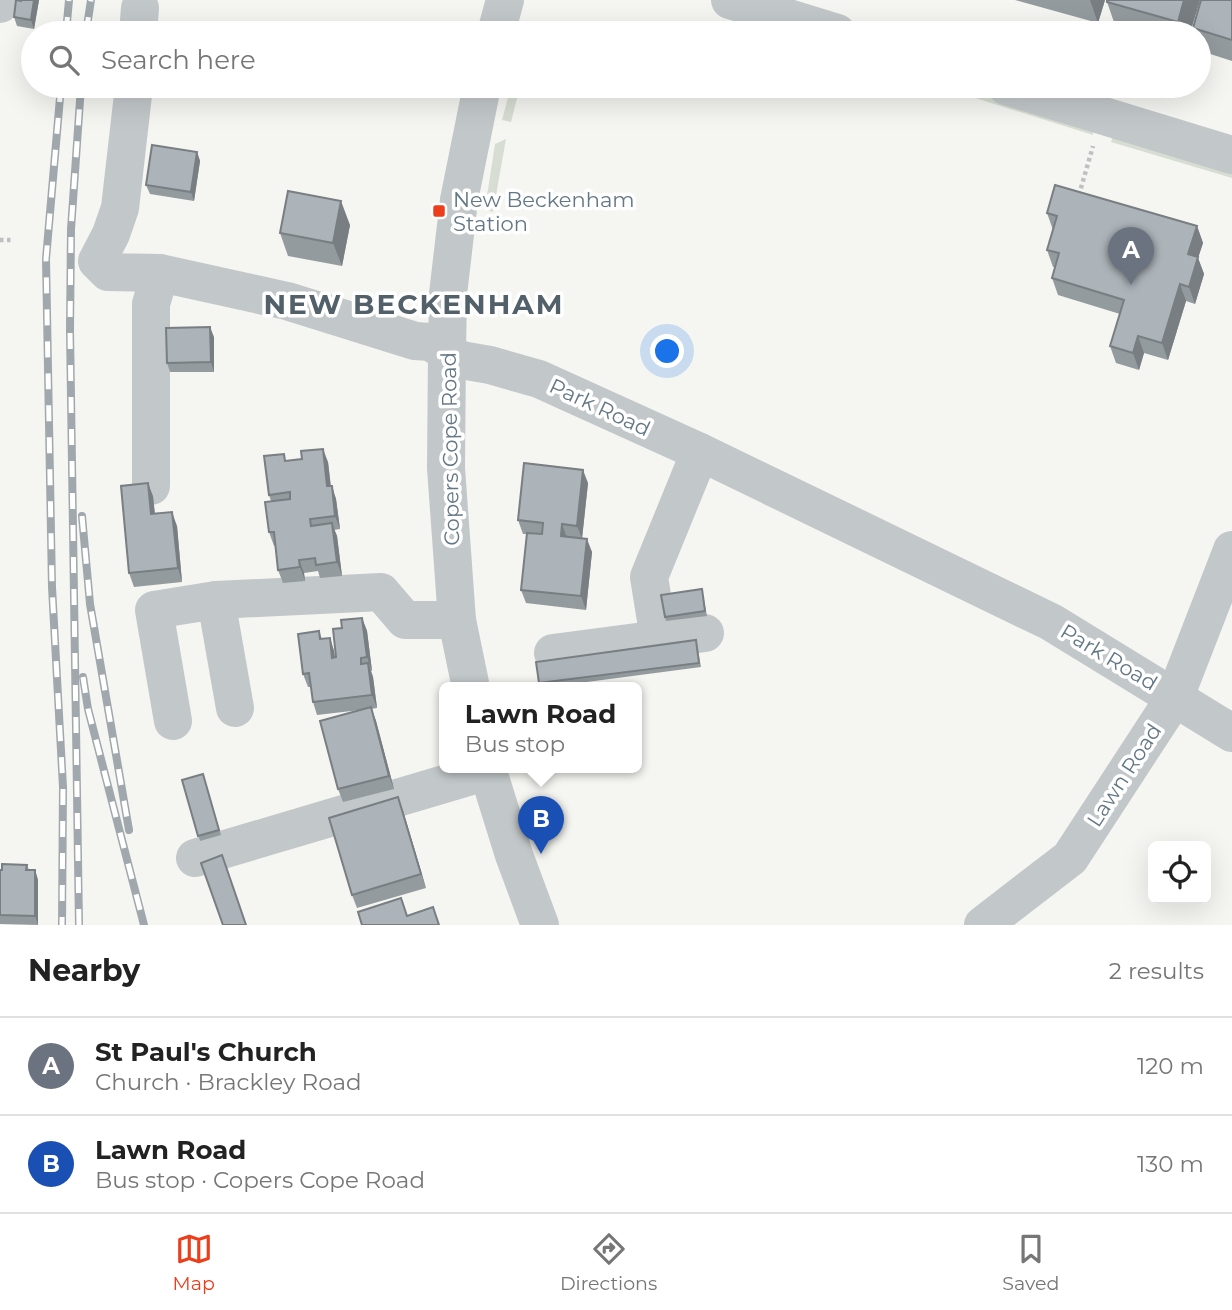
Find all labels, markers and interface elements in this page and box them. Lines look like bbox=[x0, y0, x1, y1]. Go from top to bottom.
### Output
search box bbox=[21, 21, 1211, 98]
icon: search bbox=[45, 41, 83, 79]
text: Search here bbox=[101, 44, 256, 76]
place label: New Beckenham Station bbox=[453, 187, 635, 236]
marker: New Beckenham Station bbox=[431, 203, 447, 219]
pin: A bbox=[1108, 227, 1154, 285]
district label: NEW BECKENHAM bbox=[263, 287, 565, 321]
your location bbox=[650, 334, 684, 368]
street label: Copers Cope Road bbox=[436, 352, 464, 546]
street label: Park Road bbox=[546, 373, 654, 441]
street label: Park Road bbox=[1056, 618, 1162, 696]
popup bbox=[439, 682, 642, 773]
text: Lawn Road bbox=[465, 698, 616, 730]
street label: Lawn Road bbox=[1081, 719, 1167, 831]
text: Bus stop bbox=[465, 730, 565, 758]
pin: B bbox=[518, 796, 564, 854]
map controls bbox=[1148, 841, 1211, 904]
button: locate bbox=[1148, 841, 1211, 904]
text: Nearby bbox=[28, 952, 140, 989]
text: 2 results bbox=[1109, 957, 1204, 985]
text: St Paul's Church bbox=[95, 1036, 317, 1068]
text: A bbox=[42, 1052, 60, 1080]
text: 120 m bbox=[1137, 1052, 1204, 1080]
text: Church · Brackley Road bbox=[95, 1068, 362, 1096]
text: Lawn Road bbox=[95, 1134, 246, 1166]
text: B bbox=[42, 1150, 60, 1178]
text: 130 m bbox=[1137, 1150, 1204, 1178]
text: Bus stop · Copers Cope Road bbox=[95, 1166, 425, 1194]
tab: Map bbox=[173, 1230, 215, 1295]
tab: Directions bbox=[560, 1230, 657, 1295]
tab: Saved bbox=[1002, 1230, 1059, 1295]

